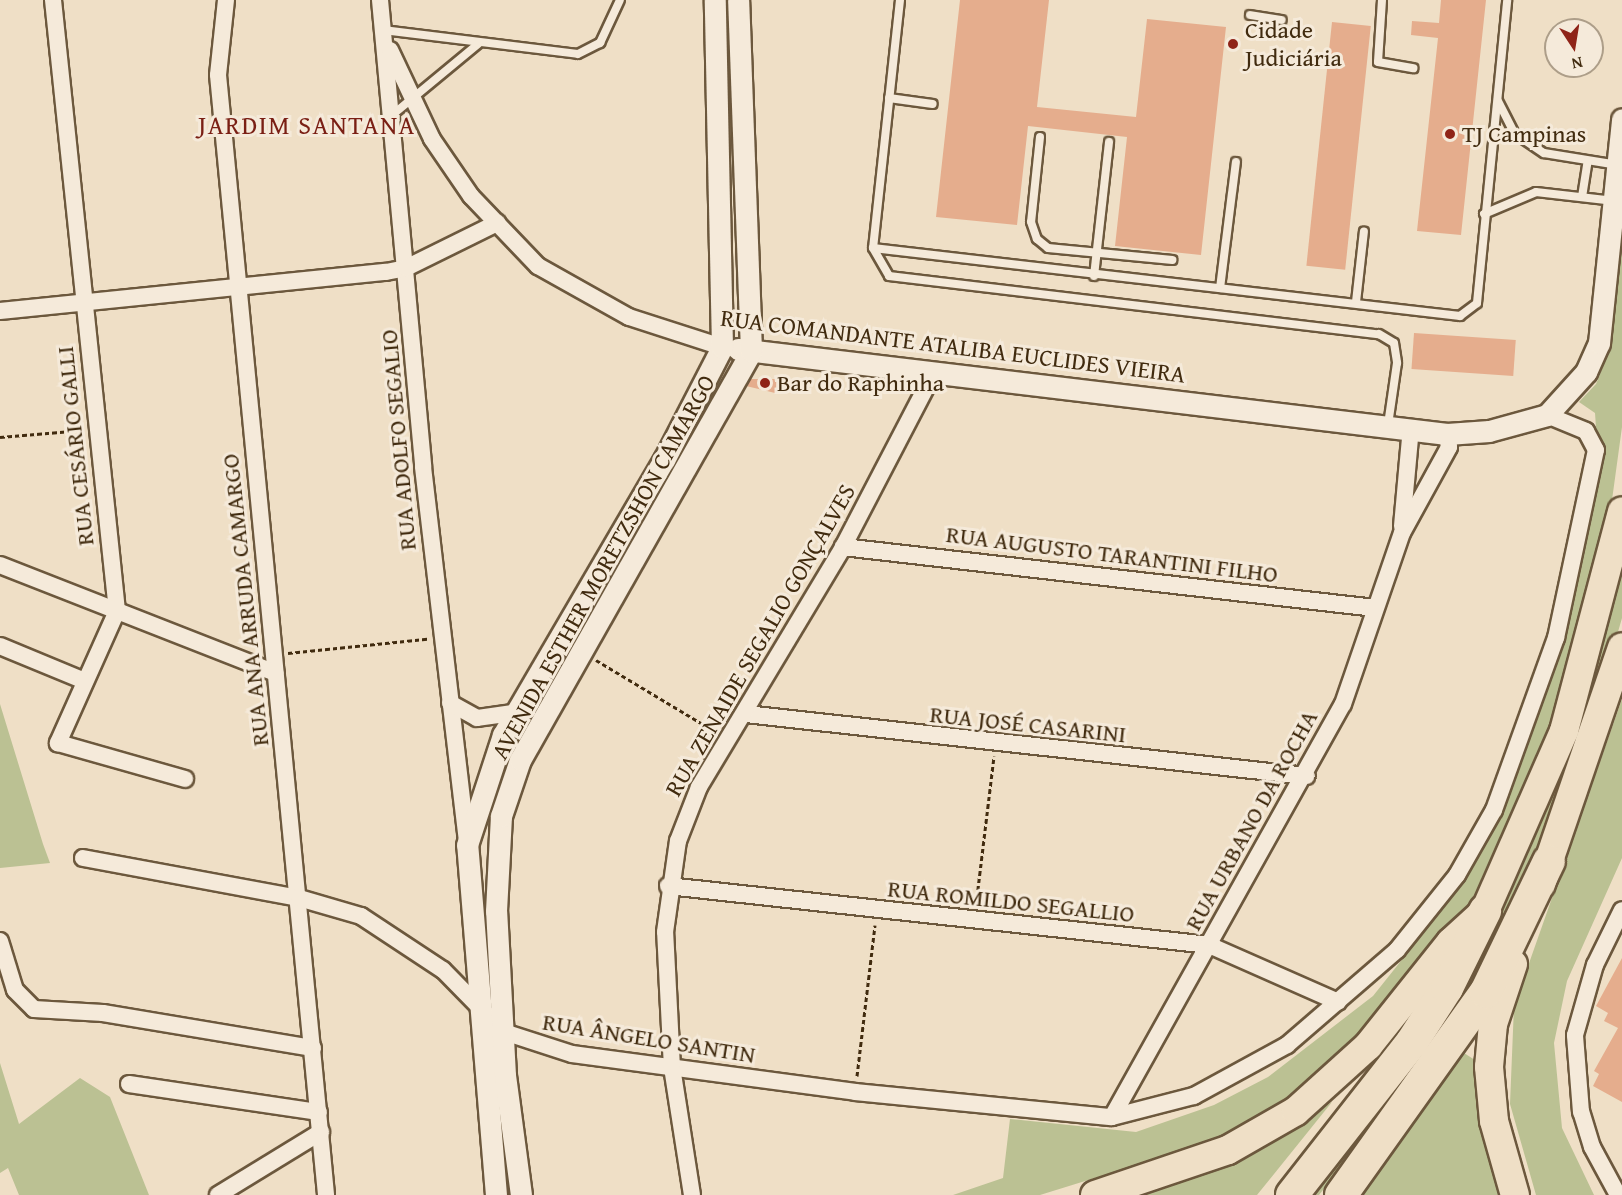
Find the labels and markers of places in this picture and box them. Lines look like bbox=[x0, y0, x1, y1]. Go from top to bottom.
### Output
place label: Cidade Judiciária bbox=[1245, 16, 1342, 72]
marker: Cidade Judiciária bbox=[1226, 37, 1240, 51]
place label: TJ Campinas bbox=[1462, 120, 1586, 148]
marker: TJ Campinas bbox=[1443, 127, 1457, 141]
place label: Bar do Raphinha bbox=[777, 369, 944, 397]
marker: Bar do Raphinha bbox=[758, 376, 772, 390]

